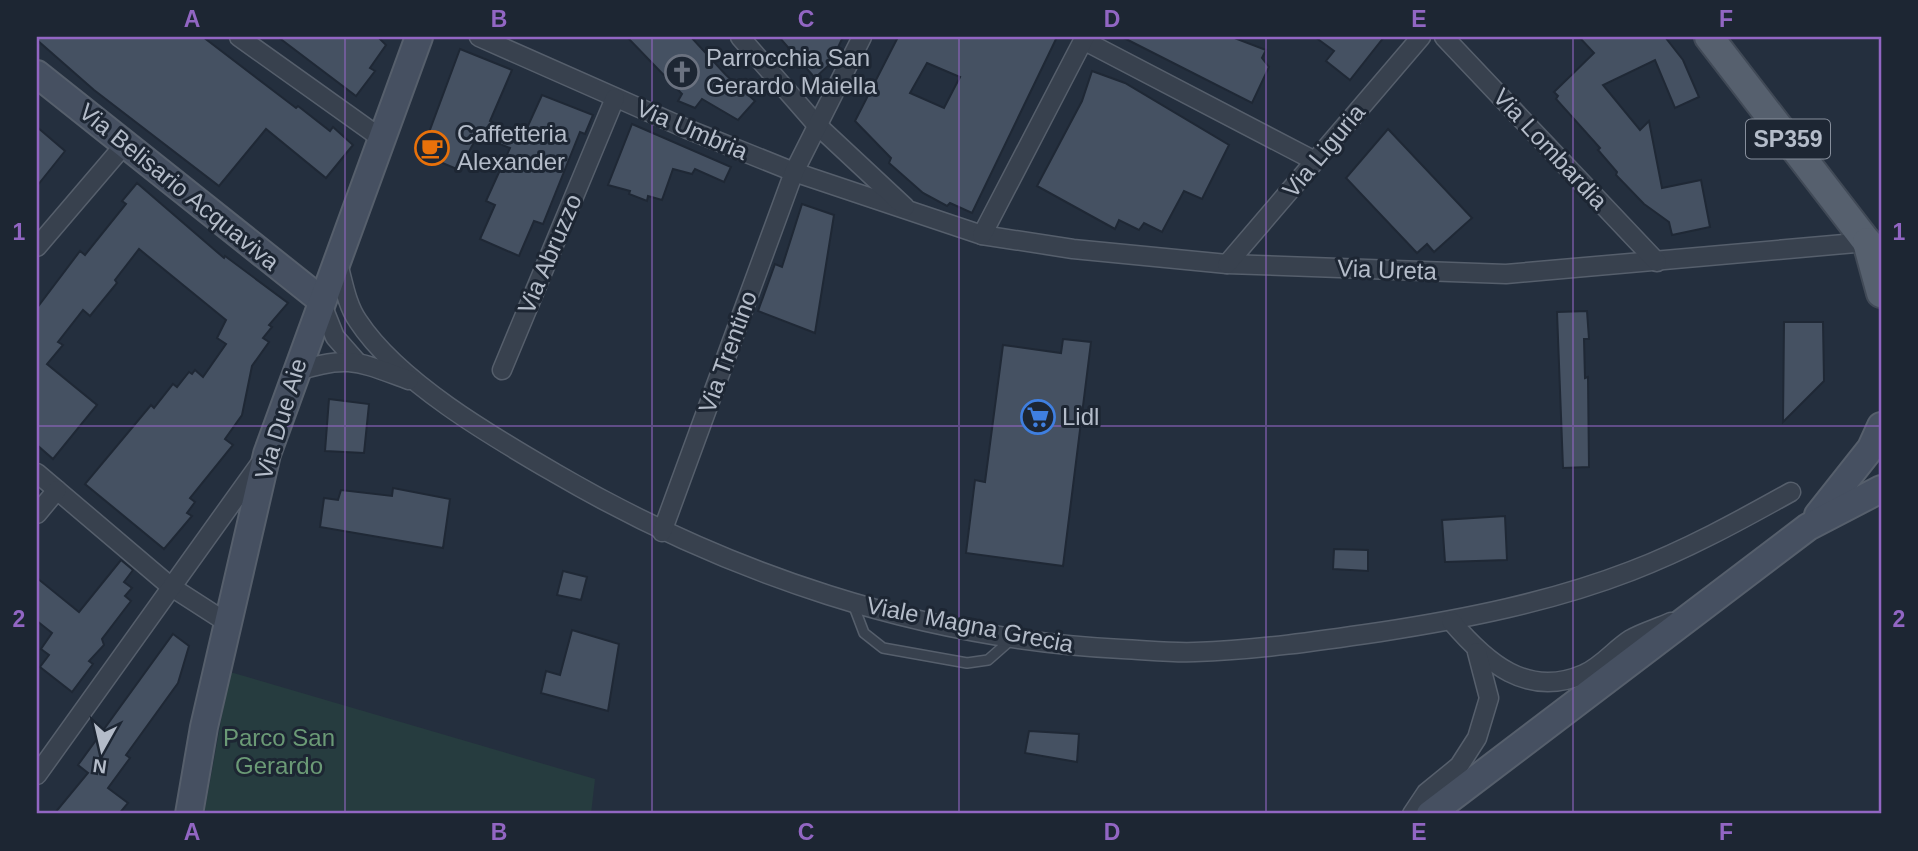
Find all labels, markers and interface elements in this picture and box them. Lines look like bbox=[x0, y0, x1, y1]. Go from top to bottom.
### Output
text: A bbox=[184, 6, 200, 32]
text: B bbox=[491, 6, 507, 32]
text: C bbox=[798, 6, 814, 32]
text: D bbox=[1104, 6, 1120, 32]
text: E bbox=[1411, 6, 1427, 32]
text: F bbox=[1719, 6, 1733, 32]
place label: Parrocchia San Gerardo Maiella bbox=[706, 44, 877, 99]
church icon: Parrocchia San Gerardo Maiella bbox=[663, 53, 701, 91]
street label: Via Lombardia bbox=[1488, 83, 1613, 215]
street label: Via Umbria bbox=[632, 94, 753, 165]
street label: Via Belisario Acquaviva bbox=[74, 98, 285, 276]
street label: Via Liguria bbox=[1277, 98, 1371, 203]
place label: Caffetteria Alexander bbox=[457, 120, 568, 175]
road number: SP359 bbox=[1746, 120, 1830, 158]
cafe icon: Caffetteria Alexander bbox=[413, 129, 451, 167]
street label: Via Abruzzo bbox=[512, 190, 587, 318]
text: 1 bbox=[13, 219, 26, 245]
text: 1 bbox=[1893, 219, 1906, 245]
street label: Via Ureta bbox=[1337, 254, 1438, 285]
street label: Via Trentino bbox=[693, 287, 762, 416]
street label: Via Due Aie bbox=[249, 355, 312, 483]
supermarket icon: Lidl bbox=[1019, 398, 1057, 436]
place label: Lidl bbox=[1062, 403, 1099, 430]
street label: Viale Magna Grecia bbox=[864, 591, 1077, 658]
text: 2 bbox=[13, 606, 25, 632]
text: 2 bbox=[1893, 606, 1905, 632]
north arrow bbox=[66, 714, 136, 784]
park label: Parco San Gerardo bbox=[223, 724, 335, 779]
text: N bbox=[91, 755, 108, 778]
text: A bbox=[184, 819, 200, 845]
text: B bbox=[491, 819, 507, 845]
text: C bbox=[798, 819, 814, 845]
text: D bbox=[1104, 819, 1120, 845]
text: E bbox=[1411, 819, 1427, 845]
text: F bbox=[1719, 819, 1733, 845]

